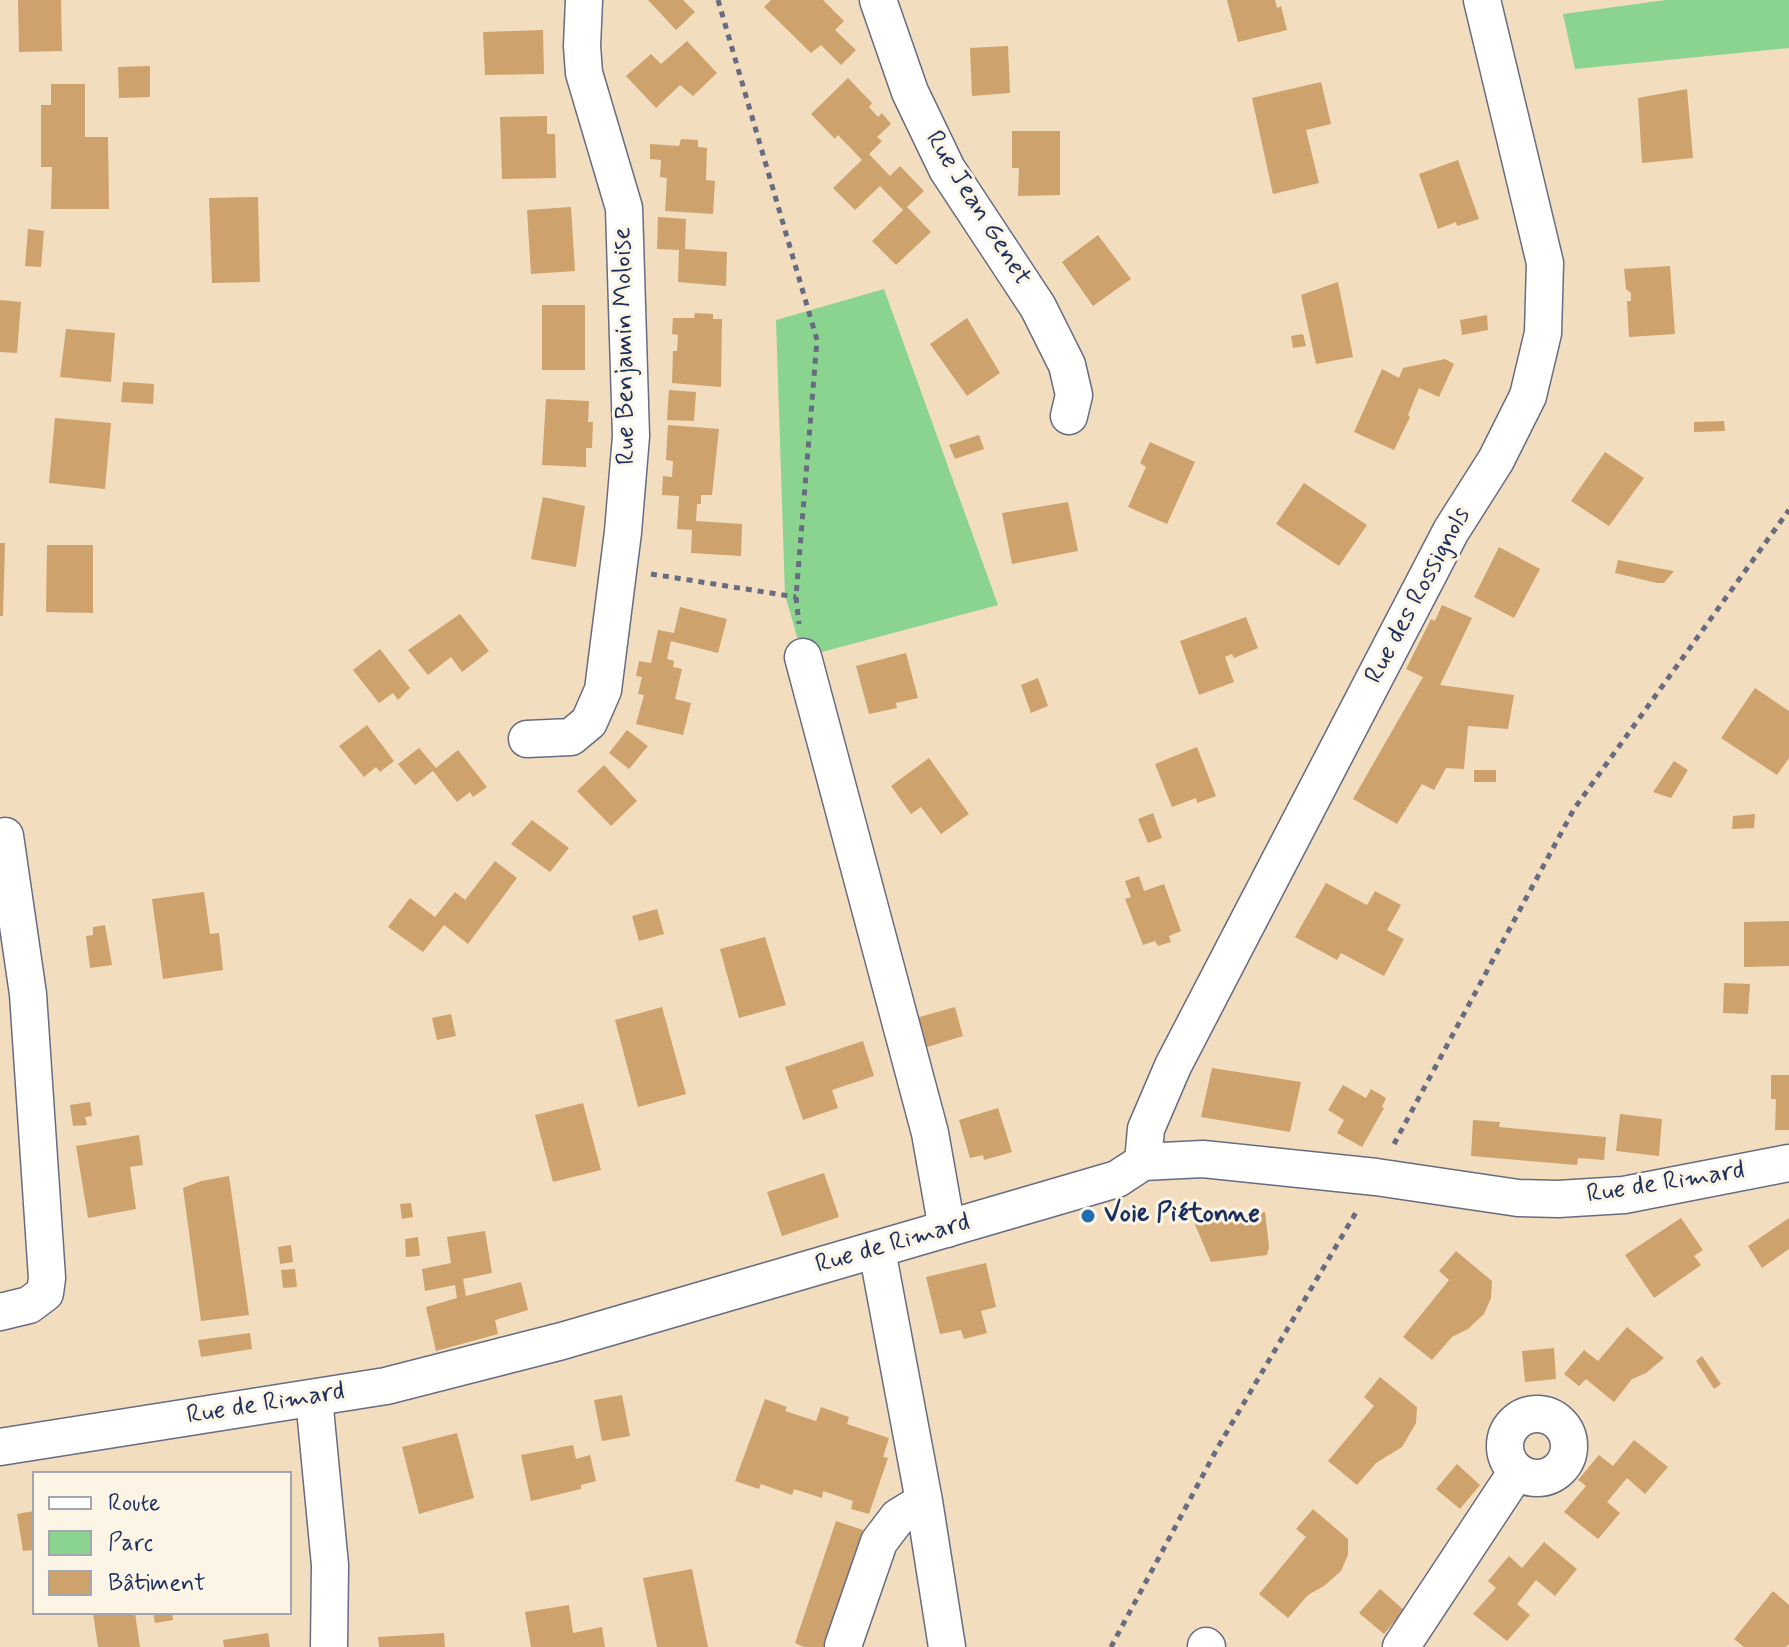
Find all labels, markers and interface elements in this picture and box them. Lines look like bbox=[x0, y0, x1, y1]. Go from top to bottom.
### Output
street label: Rue Jean Genet bbox=[917, 126, 1037, 292]
street label: Rue Benjamin Moloise bbox=[608, 227, 644, 465]
street label: Rue des Rossignols bbox=[1359, 503, 1479, 689]
street label: Rue de Rimard bbox=[1585, 1156, 1747, 1212]
place label: Voie Piétonne bbox=[1104, 1200, 1260, 1232]
marker: Voie Piétonne bbox=[1079, 1207, 1097, 1225]
street label: Rue de Rimard bbox=[812, 1208, 974, 1282]
street label: Rue de Rimard bbox=[185, 1377, 347, 1433]
legend bbox=[32, 1471, 292, 1615]
text: Route bbox=[108, 1488, 160, 1519]
text: Parc bbox=[108, 1528, 153, 1559]
text: Bâtiment bbox=[108, 1568, 206, 1599]

